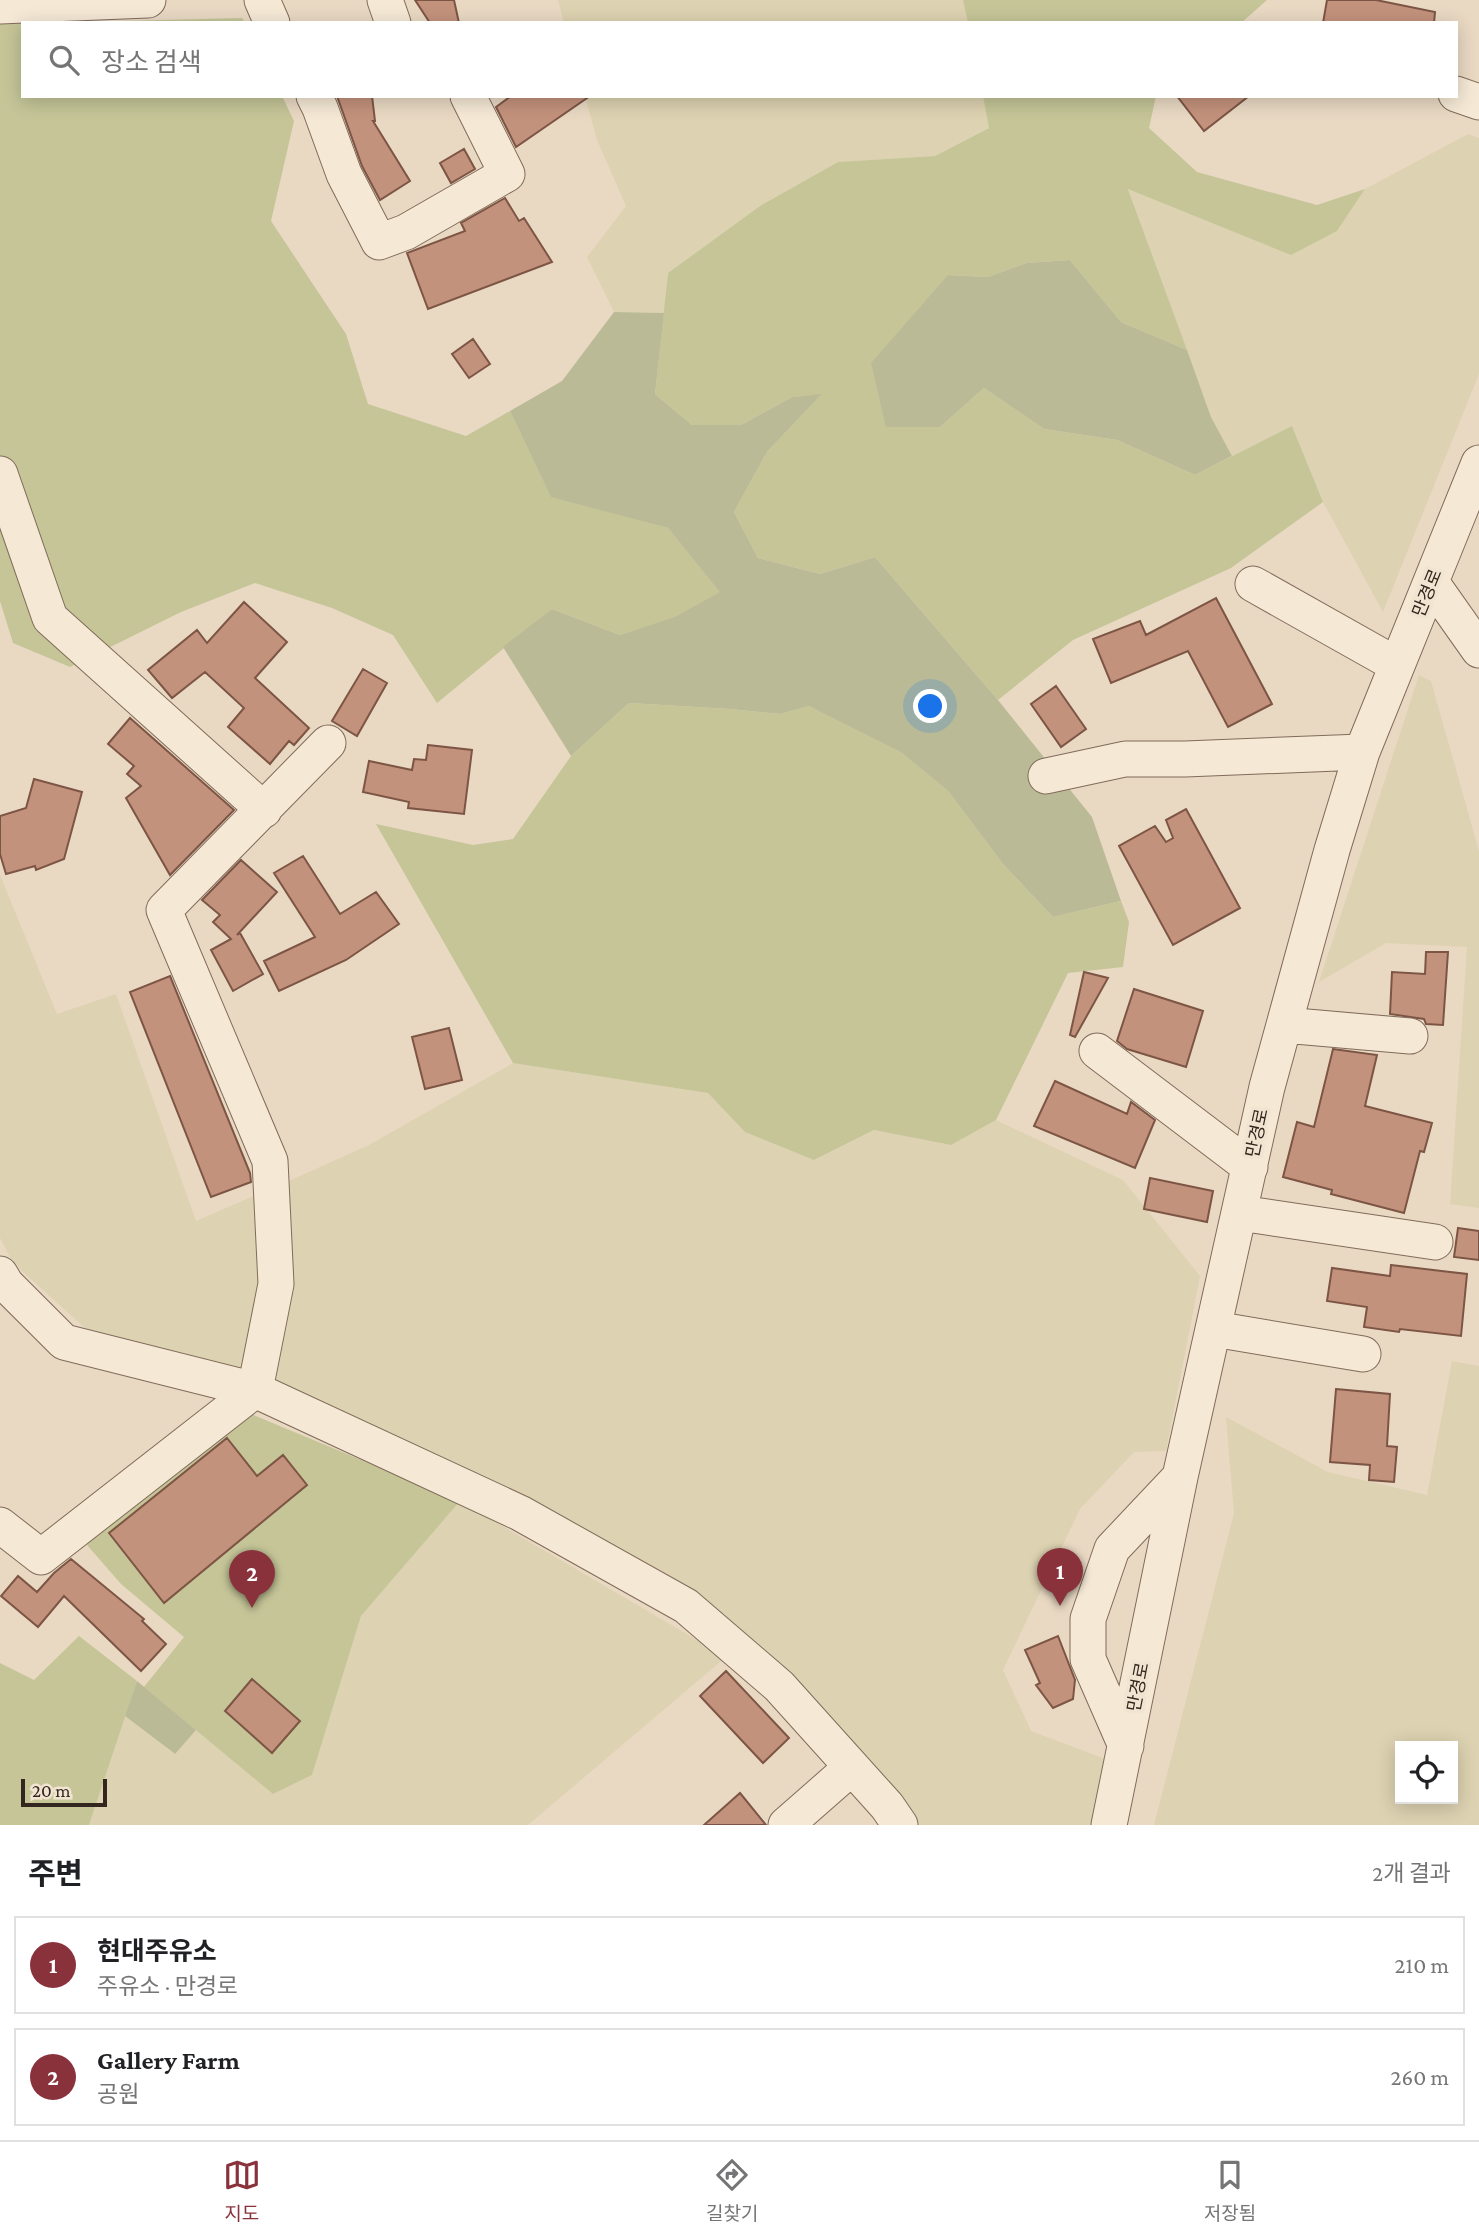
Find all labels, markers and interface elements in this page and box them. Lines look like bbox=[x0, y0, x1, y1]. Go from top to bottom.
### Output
search box bbox=[21, 21, 1458, 98]
icon: search bbox=[45, 41, 83, 79]
text: 장소 검색 bbox=[101, 48, 202, 77]
street label: 만경로 bbox=[1408, 566, 1446, 620]
your location bbox=[913, 689, 947, 723]
street label: 만경로 bbox=[1242, 1107, 1272, 1159]
pin: 1 bbox=[1037, 1548, 1083, 1606]
pin: 2 bbox=[229, 1550, 275, 1608]
street label: 만경로 bbox=[1123, 1661, 1153, 1713]
map controls bbox=[1395, 1741, 1458, 1804]
button: locate bbox=[1395, 1741, 1458, 1804]
scale bar bbox=[21, 1776, 107, 1808]
text: 20 m bbox=[32, 1780, 71, 1801]
text: 주변 bbox=[28, 1857, 83, 1890]
text: 2개 결과 bbox=[1372, 1860, 1451, 1886]
text: 현대주유소 bbox=[97, 1937, 217, 1966]
text: 1 bbox=[49, 1952, 57, 1978]
text: 210 m bbox=[1395, 1952, 1449, 1978]
text: 주유소 · 만경로 bbox=[97, 1973, 238, 1999]
text: Gallery Farm bbox=[97, 2046, 240, 2075]
text: 2 bbox=[47, 2064, 59, 2090]
text: 260 m bbox=[1391, 2064, 1449, 2090]
text: 공원 bbox=[97, 2081, 139, 2107]
tab: 지도 bbox=[223, 2156, 261, 2225]
tab: 길찾기 bbox=[706, 2156, 758, 2225]
tab: 저장됨 bbox=[1204, 2156, 1256, 2225]

